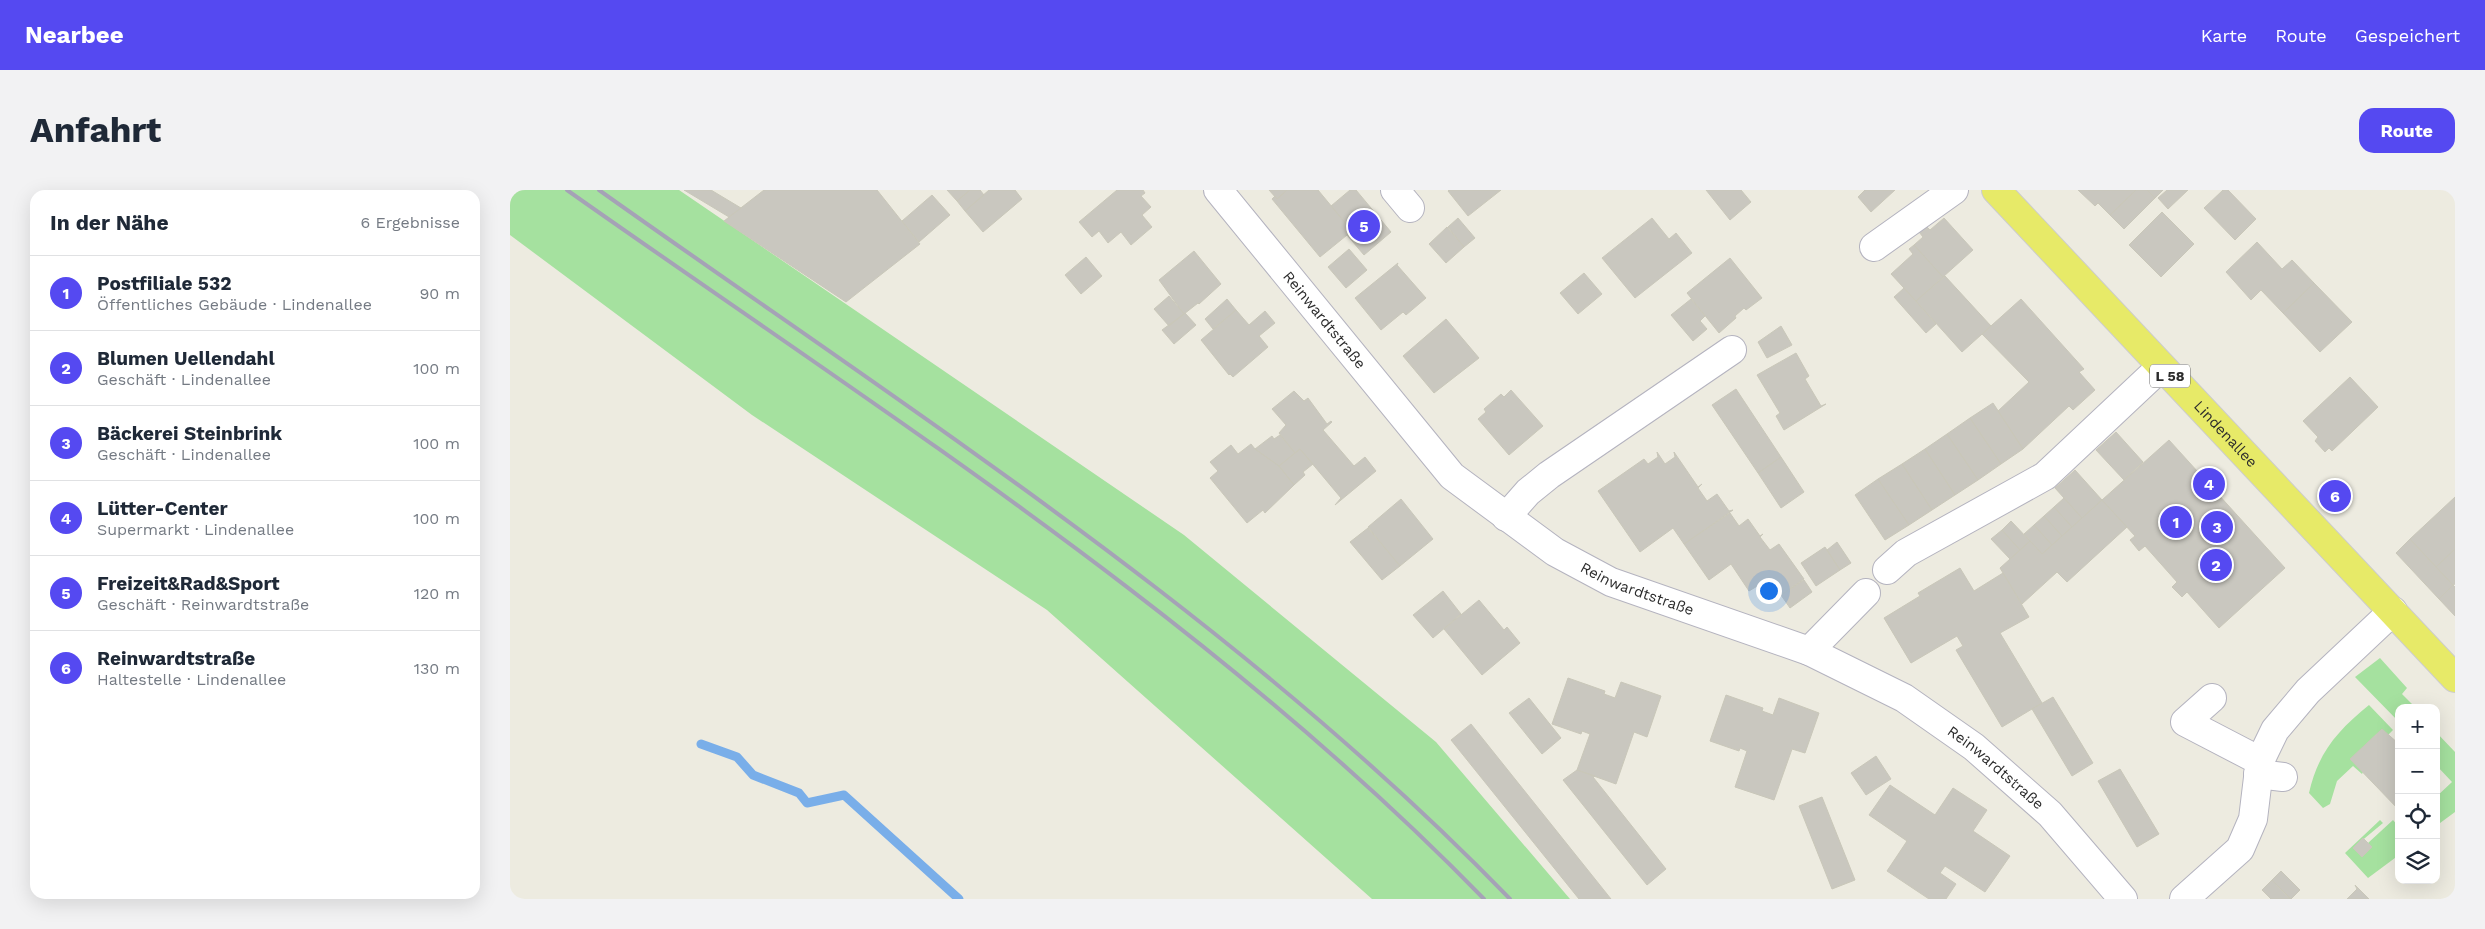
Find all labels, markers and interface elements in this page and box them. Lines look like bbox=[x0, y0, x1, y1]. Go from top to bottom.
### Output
text: Nearbee bbox=[25, 21, 124, 49]
text: Karte bbox=[2201, 25, 2247, 46]
text: Route bbox=[2275, 25, 2327, 46]
text: Gespeichert bbox=[2355, 25, 2460, 46]
button: Route bbox=[2359, 108, 2455, 153]
text: Anfahrt bbox=[30, 109, 161, 151]
pin: 5 bbox=[1348, 207, 1380, 245]
text: In der Nähe bbox=[50, 210, 169, 235]
text: 6 Ergebnisse bbox=[360, 213, 460, 232]
street label: Reinwardtstraße bbox=[1279, 268, 1370, 372]
text: Postfiliale 532 bbox=[97, 272, 232, 295]
text: 1 bbox=[63, 284, 69, 303]
text: 90 m bbox=[419, 284, 460, 303]
text: Öffentliches Gebäude · Lindenallee bbox=[97, 295, 372, 314]
text: Blumen Uellendahl bbox=[97, 347, 275, 370]
text: 2 bbox=[61, 359, 71, 378]
text: 100 m bbox=[413, 359, 460, 378]
road number: L 58 bbox=[2150, 365, 2190, 388]
text: Geschäft · Lindenallee bbox=[97, 370, 271, 389]
street label: Lindenallee bbox=[2190, 397, 2261, 471]
text: Bäckerei Steinbrink bbox=[97, 422, 282, 445]
text: 3 bbox=[61, 434, 71, 453]
text: 100 m bbox=[413, 434, 460, 453]
text: Geschäft · Lindenallee bbox=[97, 445, 271, 464]
pin: 4 bbox=[2193, 465, 2225, 503]
pin: 6 bbox=[2319, 477, 2351, 515]
text: Lütter-Center bbox=[97, 497, 228, 520]
pin: 1 bbox=[2160, 503, 2192, 541]
pin: 3 bbox=[2201, 508, 2233, 546]
text: 4 bbox=[61, 509, 71, 528]
text: 100 m bbox=[413, 509, 460, 528]
text: Supermarkt · Lindenallee bbox=[97, 520, 294, 539]
pin: 2 bbox=[2200, 546, 2232, 584]
street label: Reinwardtstraße bbox=[1577, 558, 1696, 619]
text: Freizeit&Rad&Sport bbox=[97, 572, 280, 595]
your location bbox=[1756, 578, 1782, 604]
text: 5 bbox=[61, 584, 71, 603]
text: 120 m bbox=[414, 584, 460, 603]
text: Geschäft · Reinwardtstraße bbox=[97, 595, 309, 614]
text: Reinwardtstraße bbox=[97, 647, 255, 670]
text: 6 bbox=[61, 659, 71, 678]
text: 130 m bbox=[414, 659, 460, 678]
text: Haltestelle · Lindenallee bbox=[97, 670, 286, 689]
map controls bbox=[2395, 704, 2440, 884]
button: + bbox=[2395, 704, 2440, 749]
street label: Reinwardtstraße bbox=[1944, 722, 2048, 813]
button: − bbox=[2395, 749, 2440, 794]
button: locate bbox=[2395, 794, 2440, 839]
button: layers bbox=[2395, 839, 2440, 884]

